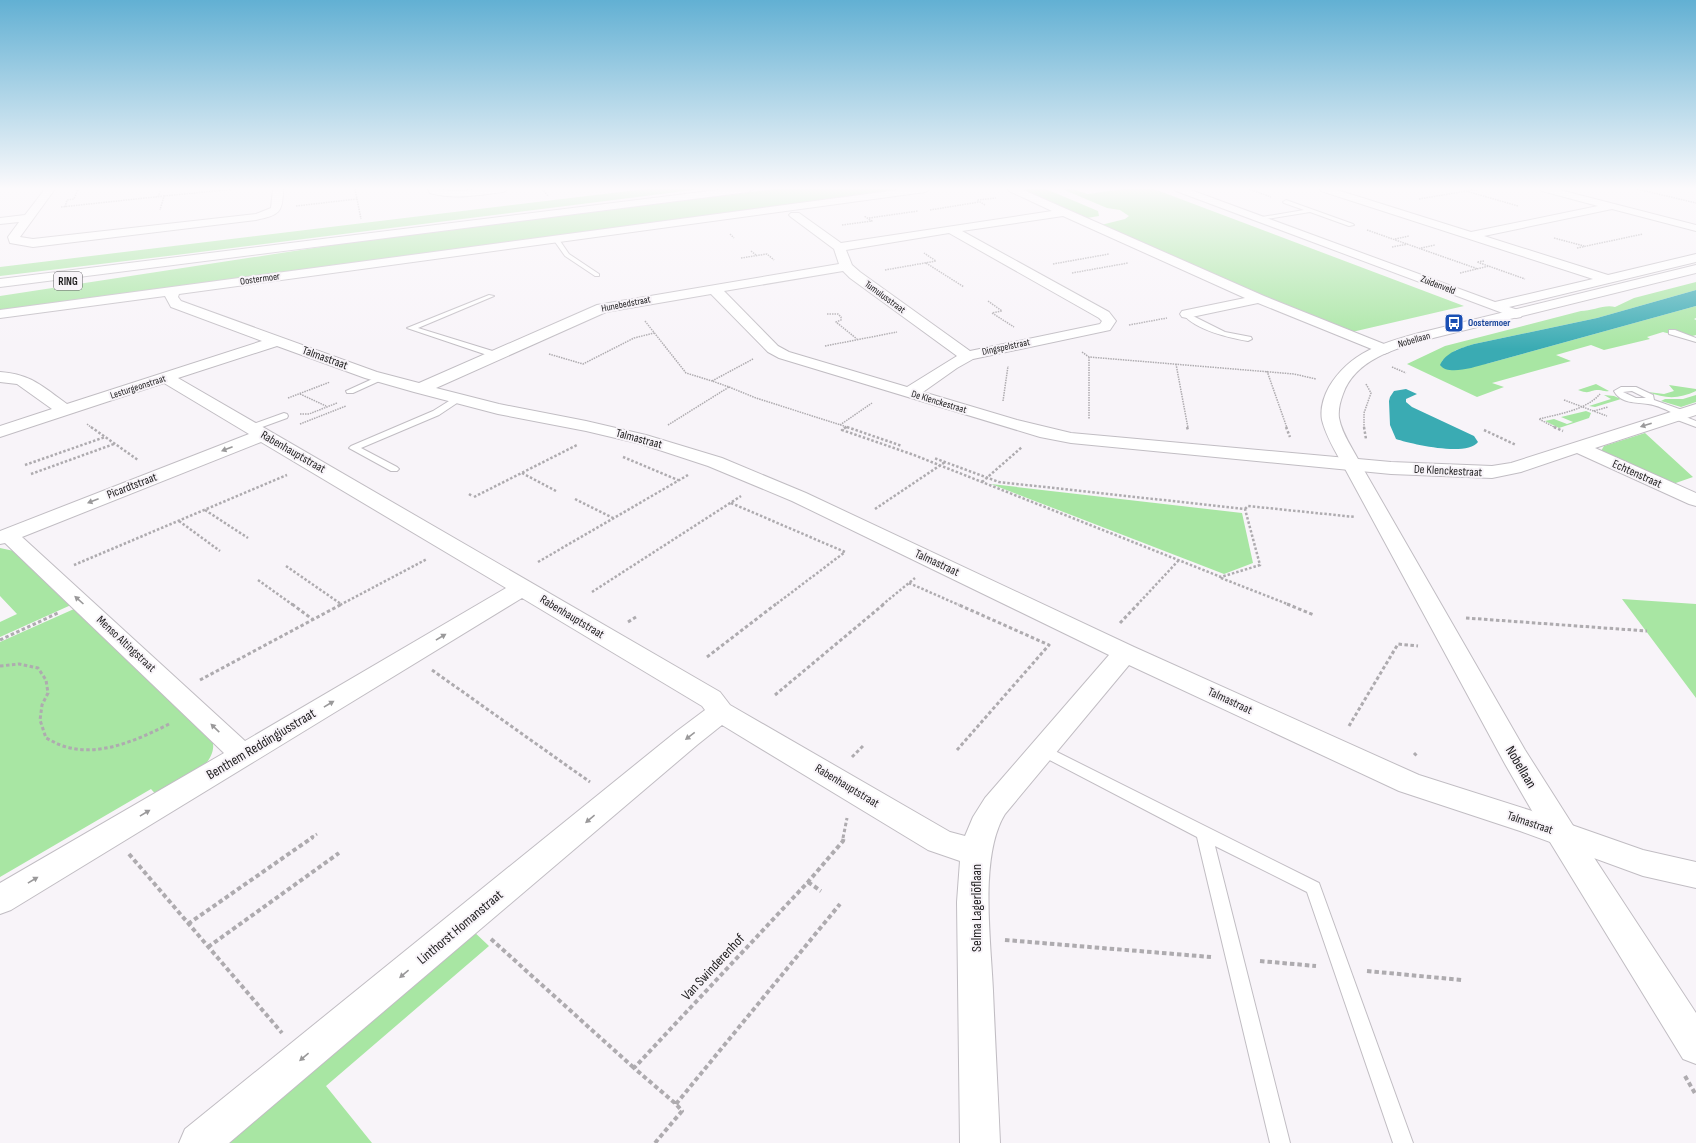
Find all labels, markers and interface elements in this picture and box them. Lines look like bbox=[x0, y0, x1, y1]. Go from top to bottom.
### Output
street label: Oostermoer bbox=[239, 270, 281, 288]
road number: RING bbox=[54, 272, 82, 290]
street label: Zuidenveld bbox=[1419, 273, 1457, 297]
street label: Tumulusstraat bbox=[862, 278, 908, 316]
street label: Hunebedstraat bbox=[600, 293, 652, 315]
bus stop icon: Oostermoer bbox=[1443, 312, 1465, 334]
place label: Oostermoer bbox=[1468, 317, 1510, 329]
street label: Nobellaan bbox=[1396, 330, 1432, 350]
street label: Dingspelstraat bbox=[981, 336, 1031, 358]
street label: Talmastraat bbox=[300, 343, 350, 373]
street label: Lesturgeonstraat bbox=[109, 372, 167, 402]
street label: De Klenckestraat bbox=[910, 388, 968, 416]
one-way arrow bbox=[1639, 423, 1651, 429]
street label: Talmastraat bbox=[614, 426, 664, 452]
street label: Rabenhauptstraat bbox=[258, 427, 328, 477]
one-way arrow bbox=[221, 446, 232, 452]
street label: Echtenstraat bbox=[1610, 456, 1664, 492]
street label: De Klenckestraat bbox=[1413, 462, 1483, 480]
street label: Picardtstraat bbox=[105, 469, 160, 502]
one-way arrow bbox=[86, 499, 98, 505]
street label: Talmastraat bbox=[912, 546, 962, 580]
street label: Rabenhauptstraat bbox=[537, 592, 607, 642]
one-way arrow bbox=[74, 596, 85, 605]
street label: Menso Altingstraat bbox=[93, 613, 159, 676]
one-way arrow bbox=[435, 634, 447, 641]
street label: Talmastraat bbox=[1205, 684, 1255, 718]
one-way arrow bbox=[323, 700, 335, 707]
street label: Benthem Reddingiusstraat bbox=[203, 705, 319, 783]
one-way arrow bbox=[210, 723, 220, 733]
one-way arrow bbox=[684, 732, 695, 740]
street label: Nobellaan bbox=[1502, 743, 1540, 791]
street label: Rabenhauptstraat bbox=[812, 761, 882, 811]
street label: Talmastraat bbox=[1505, 808, 1555, 838]
one-way arrow bbox=[139, 810, 151, 817]
one-way arrow bbox=[585, 815, 595, 824]
street label: Selma Lagerlöflaan bbox=[968, 864, 985, 952]
one-way arrow bbox=[28, 876, 38, 884]
street label: Linthorst Homanstraat bbox=[414, 886, 506, 968]
street label: Van Swinderenhof bbox=[678, 930, 749, 1004]
one-way arrow bbox=[399, 969, 409, 978]
one-way arrow bbox=[298, 1052, 309, 1061]

